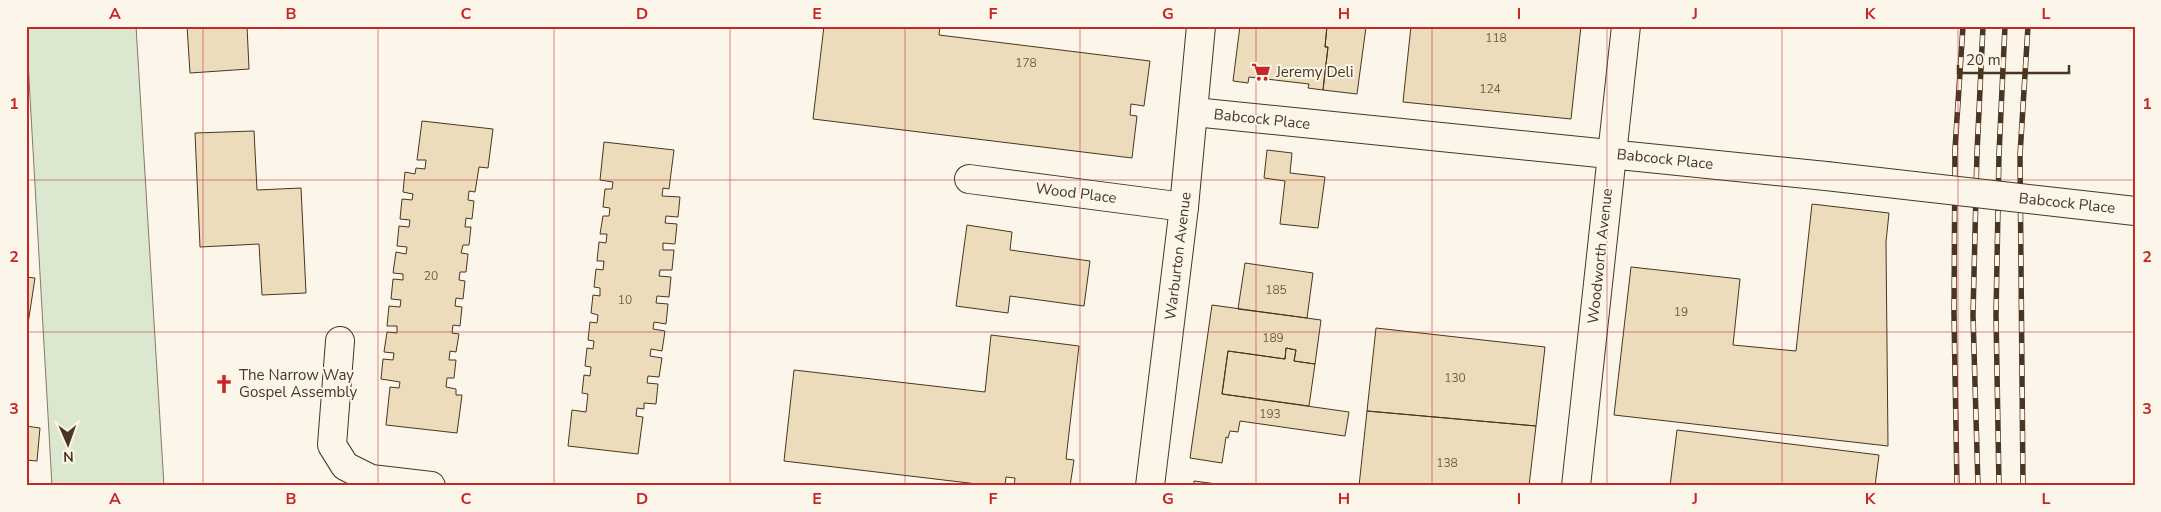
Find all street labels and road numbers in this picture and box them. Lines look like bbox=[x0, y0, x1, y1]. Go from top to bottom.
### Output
street label: Babcock Place bbox=[1213, 104, 1311, 134]
street label: Babcock Place bbox=[1616, 144, 1714, 174]
street label: Wood Place bbox=[1034, 178, 1118, 208]
street label: Woodworth Avenue bbox=[1583, 187, 1617, 325]
street label: Babcock Place bbox=[2018, 188, 2116, 218]
street label: Warburton Avenue bbox=[1160, 191, 1196, 321]

